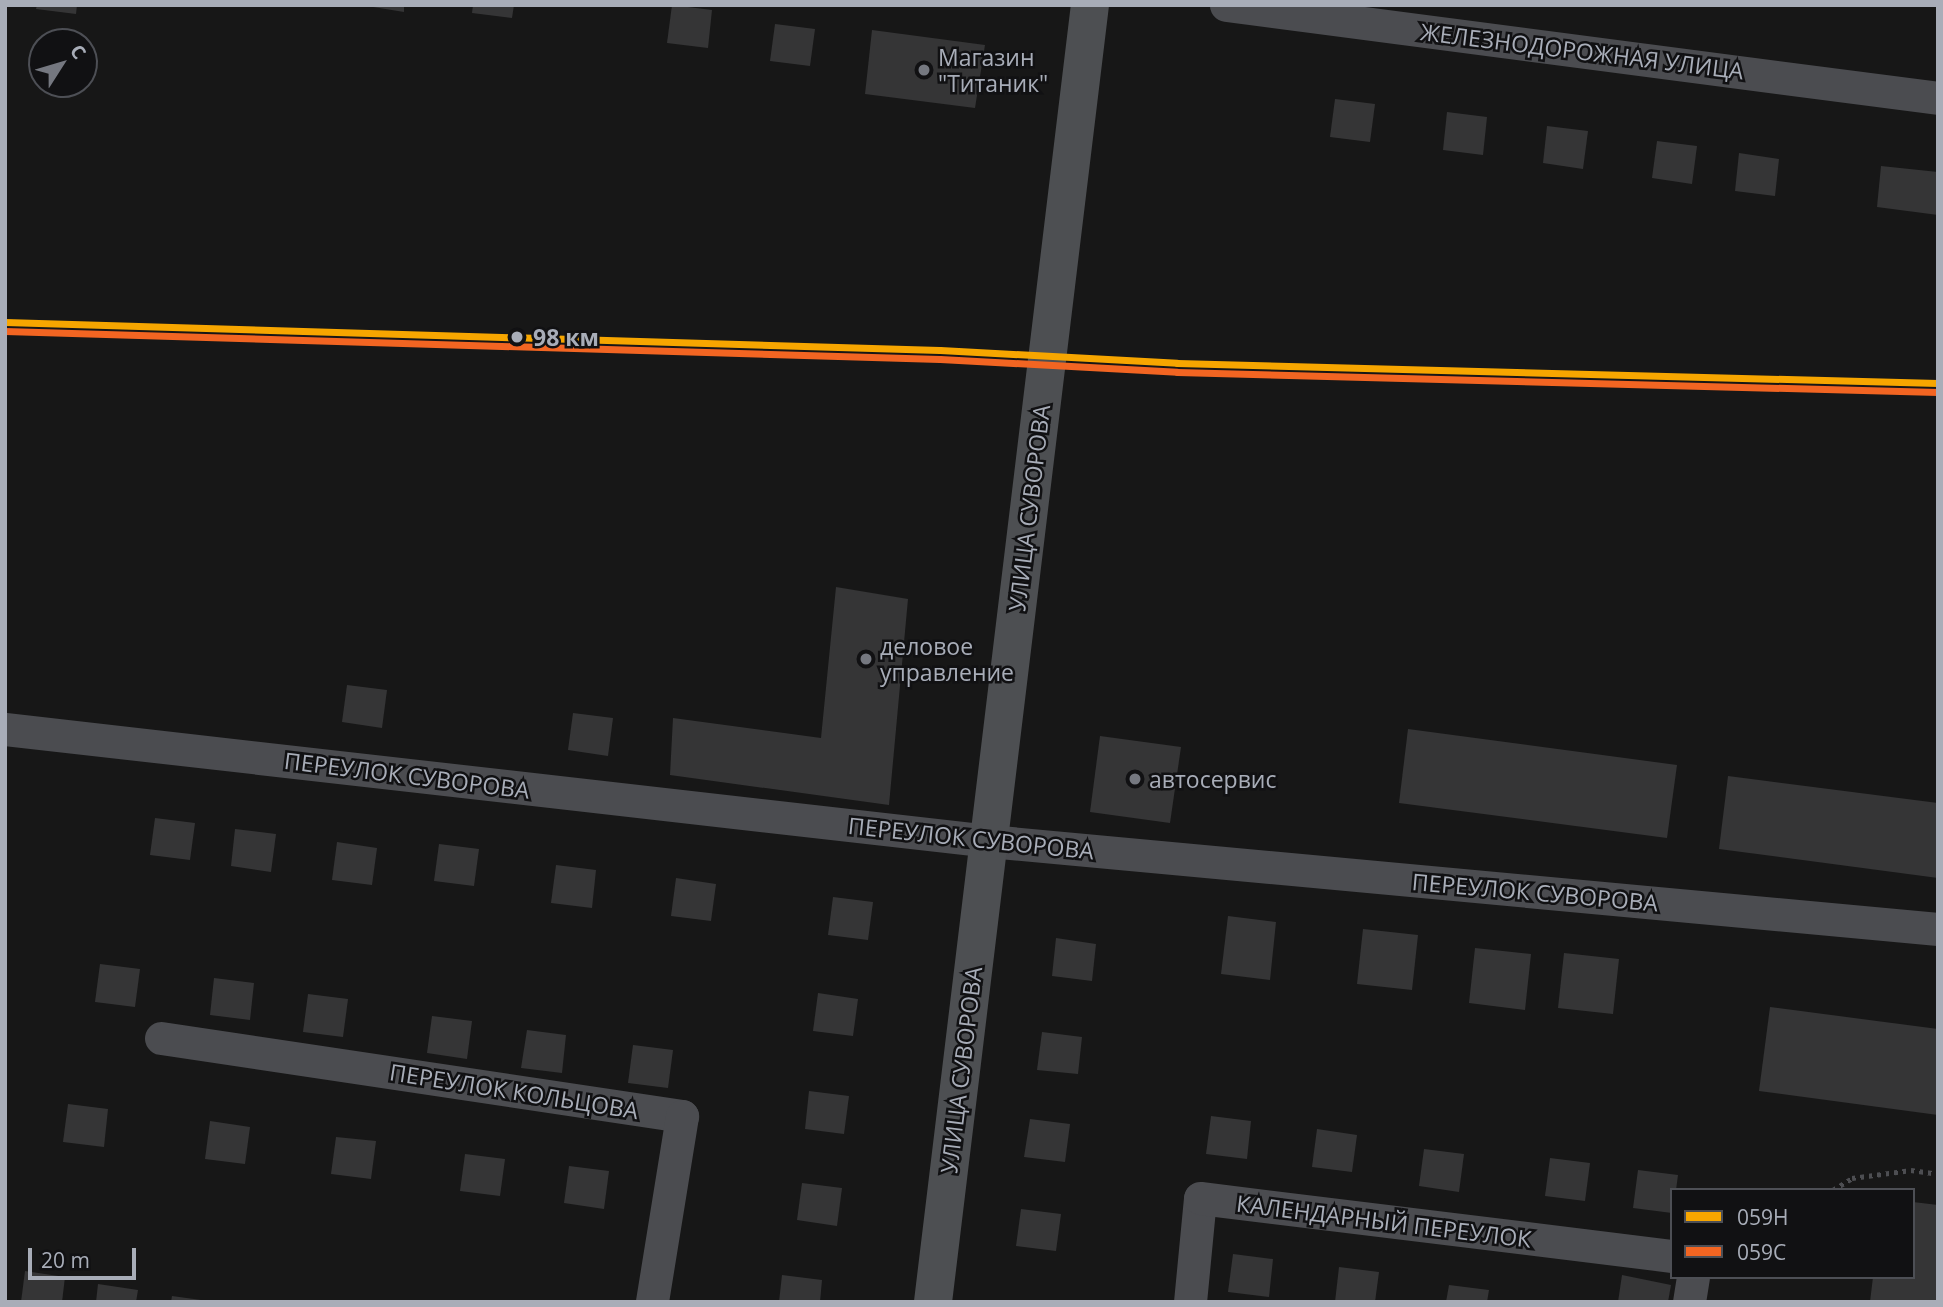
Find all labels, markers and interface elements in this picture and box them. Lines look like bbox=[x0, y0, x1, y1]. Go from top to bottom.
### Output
street label: ЖЕЛЕЗНОДОРОЖНАЯ УЛИЦА bbox=[1419, 17, 1745, 85]
north arrow bbox=[28, 28, 98, 98]
text: С bbox=[64, 39, 92, 64]
place label: Магазин "Титаник" bbox=[938, 43, 1048, 97]
marker: Магазин "Титаник" bbox=[916, 62, 932, 78]
place label: 98 км bbox=[533, 323, 599, 351]
marker: 98 км bbox=[507, 327, 527, 347]
street label: УЛИЦА СУВОРОВА bbox=[1003, 403, 1055, 613]
place label: деловое управление bbox=[880, 632, 1014, 686]
marker: деловое управление bbox=[858, 651, 874, 667]
street label: ПЕРЕУЛОК СУВОРОВА bbox=[283, 746, 531, 804]
place label: автосервис bbox=[1149, 765, 1276, 793]
marker: автосервис bbox=[1127, 771, 1143, 787]
street label: ПЕРЕУЛОК СУВОРОВА bbox=[847, 811, 1095, 865]
street label: ПЕРЕУЛОК СУВОРОВА bbox=[1411, 867, 1659, 917]
street label: УЛИЦА СУВОРОВА bbox=[935, 965, 987, 1175]
street label: ПЕРЕУЛОК КОЛЬЦОВА bbox=[388, 1058, 640, 1124]
legend bbox=[1670, 1188, 1915, 1279]
street label: КАЛЕНДАРНЫЙ ПЕРЕУЛОК bbox=[1235, 1189, 1533, 1253]
text: 059Н bbox=[1737, 1203, 1789, 1231]
scale bar bbox=[32, 1234, 140, 1278]
text: 059С bbox=[1737, 1238, 1786, 1266]
text: 20 m bbox=[41, 1246, 90, 1274]

